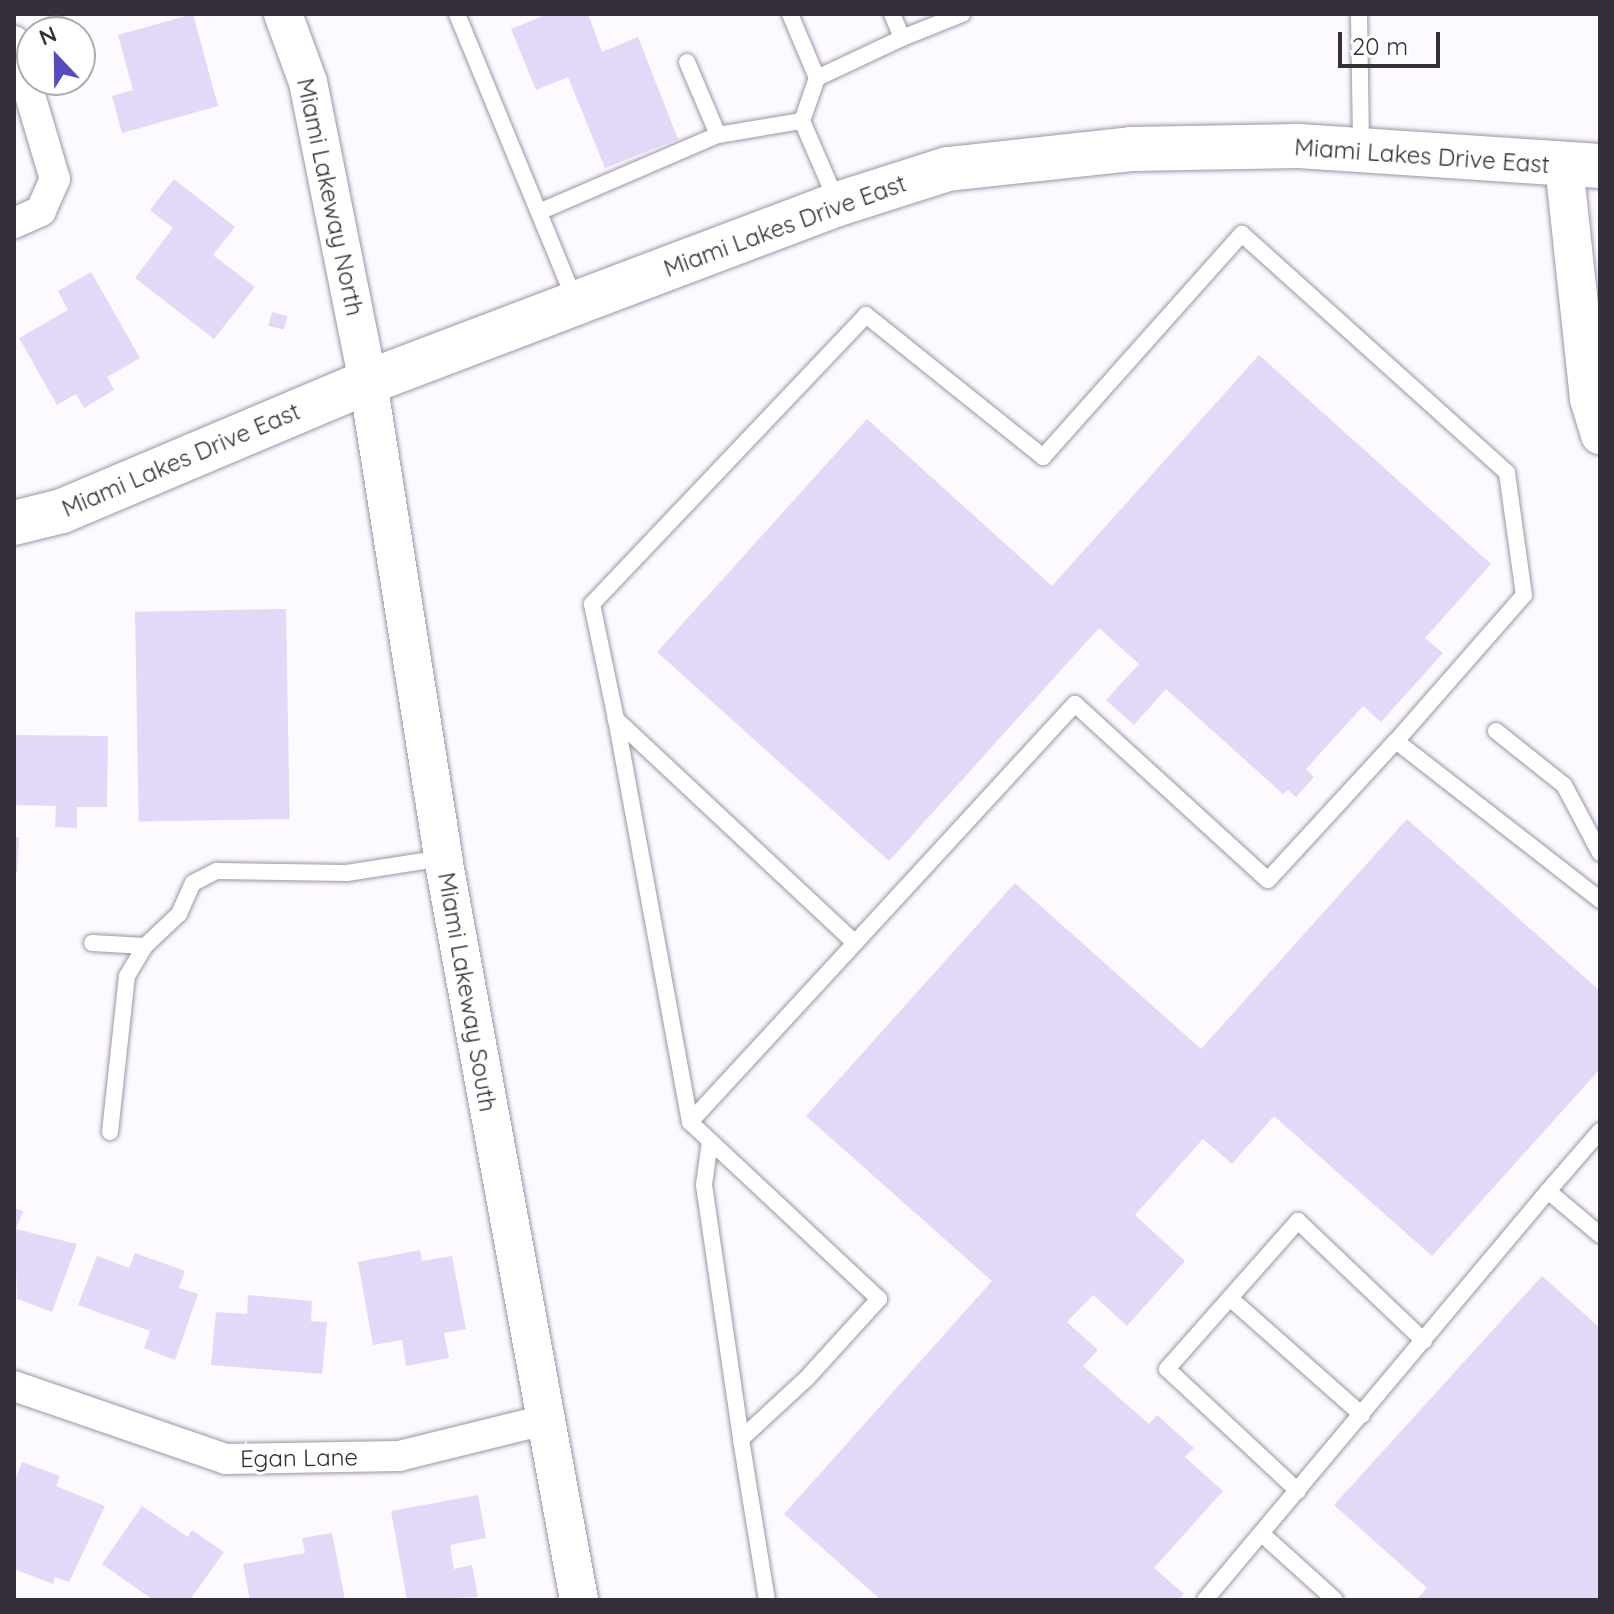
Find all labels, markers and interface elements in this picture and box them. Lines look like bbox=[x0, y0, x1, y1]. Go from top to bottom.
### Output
north arrow bbox=[16, 16, 96, 96]
scale bar bbox=[1342, 16, 1444, 66]
text: N bbox=[35, 20, 60, 52]
text: 20 m bbox=[1352, 31, 1408, 61]
street label: Miami Lakeway North bbox=[291, 76, 369, 318]
street label: Miami Lakes Drive East bbox=[1293, 133, 1551, 179]
street label: Miami Lakes Drive East bbox=[660, 169, 910, 283]
street label: Miami Lakes Drive East bbox=[58, 397, 304, 523]
street label: Miami Lakeway South bbox=[432, 870, 502, 1114]
street label: Egan Lane bbox=[240, 1443, 358, 1473]

